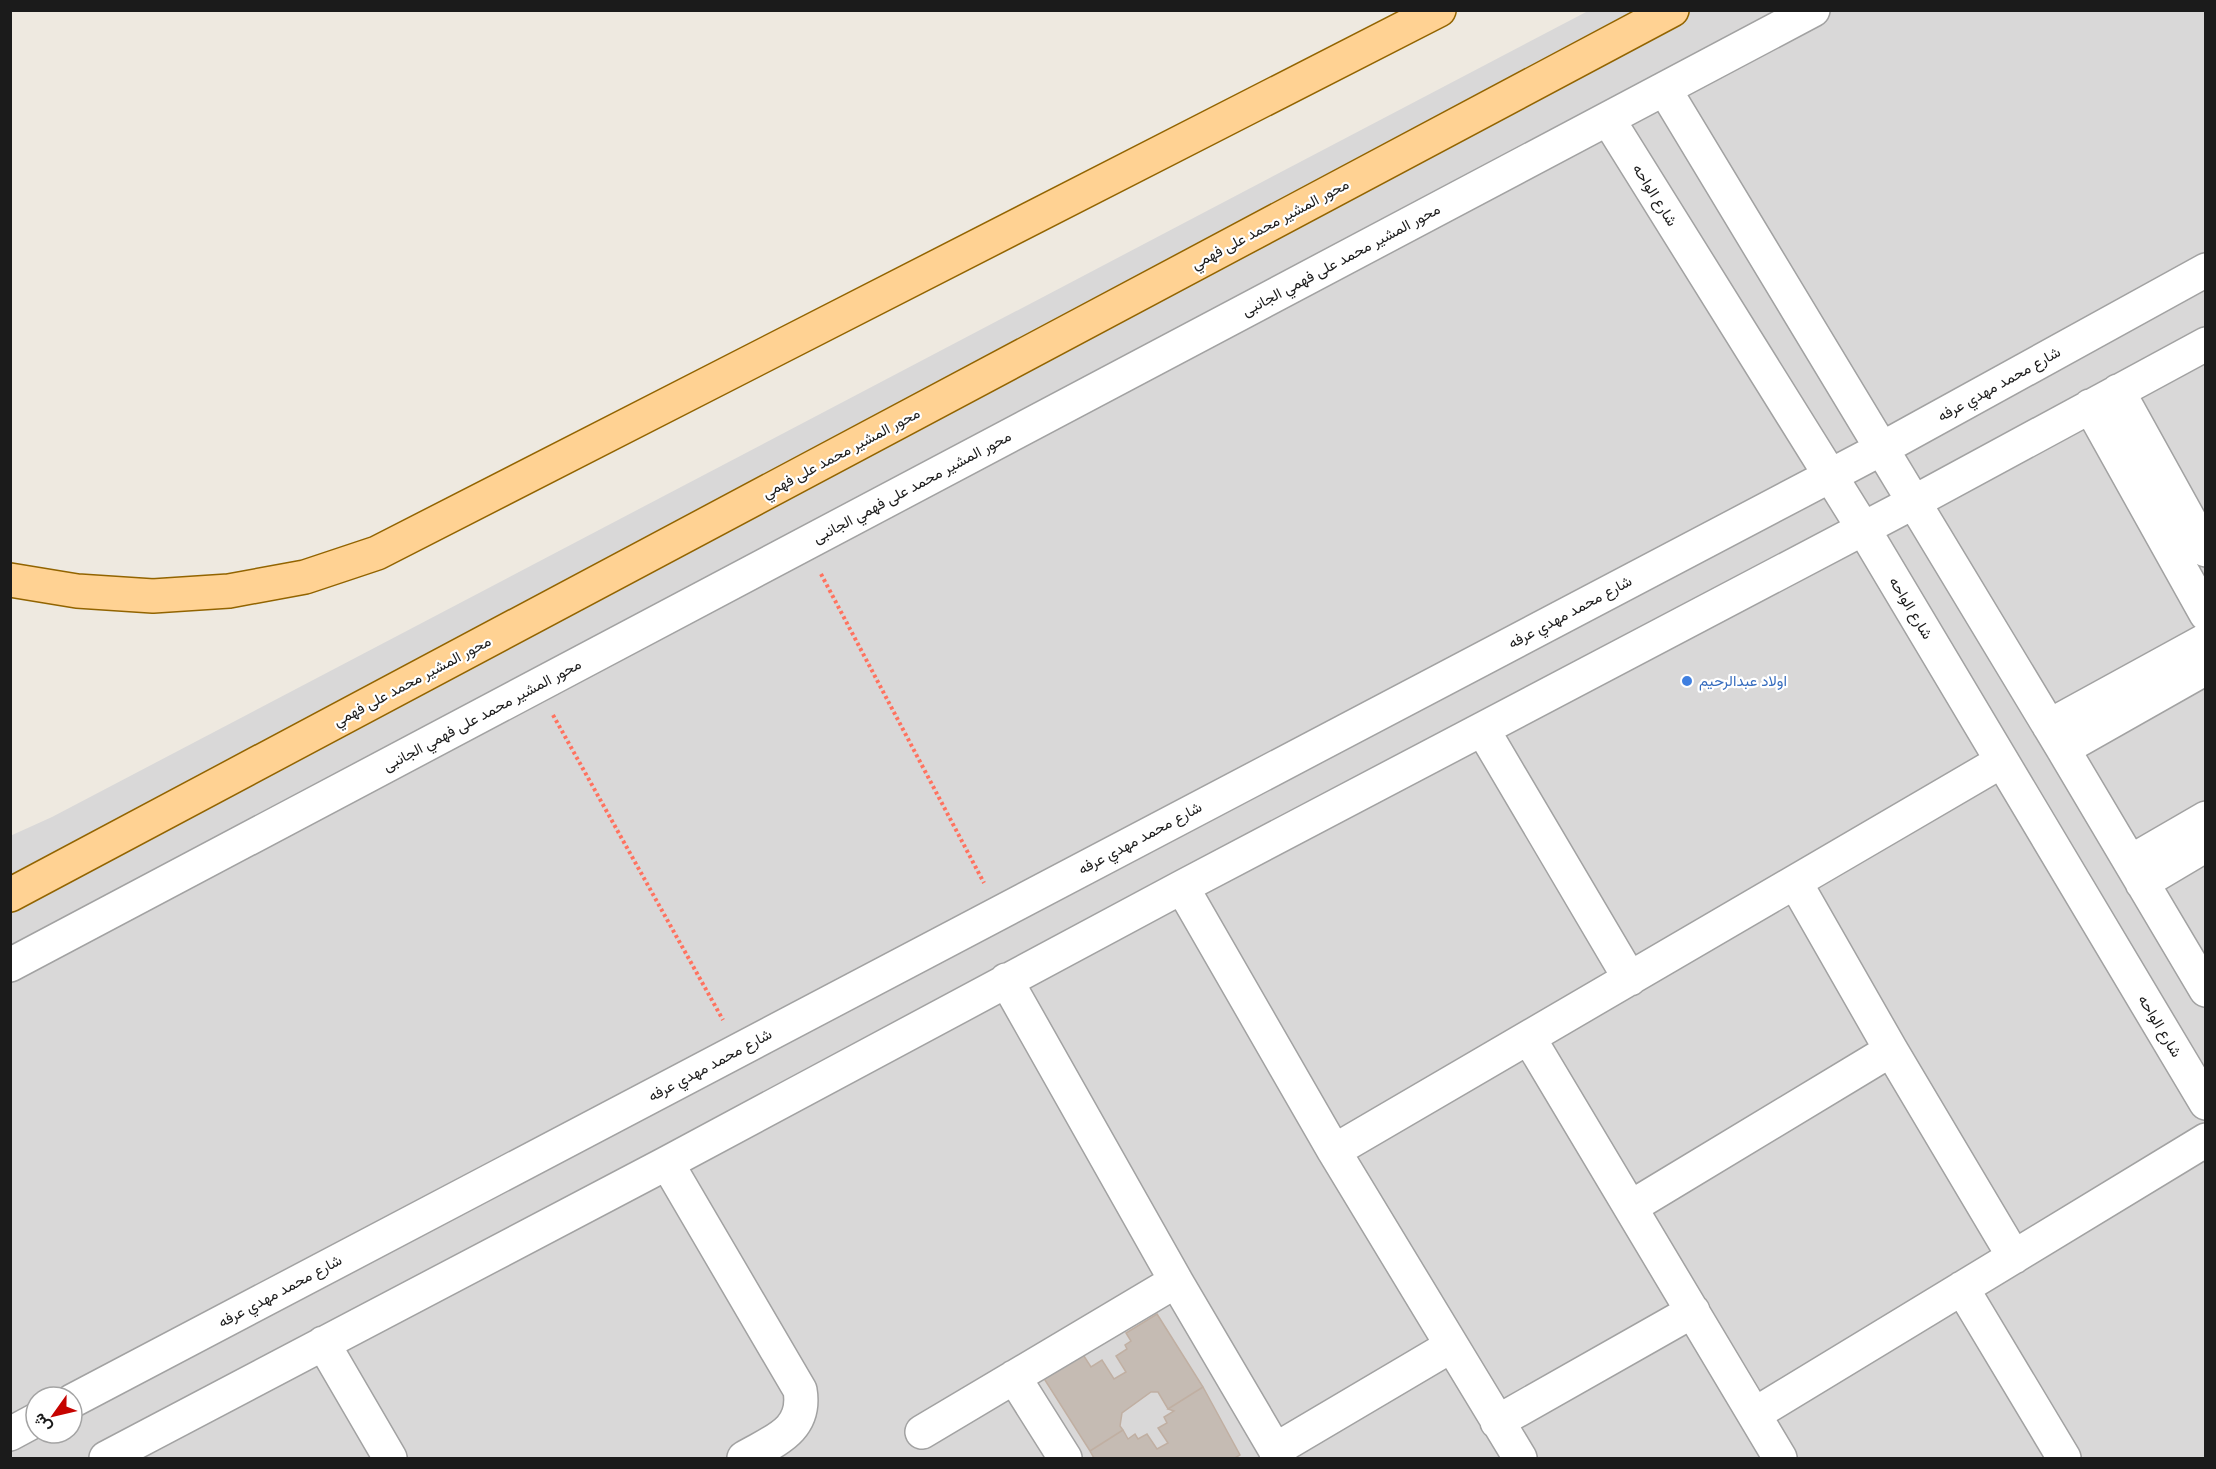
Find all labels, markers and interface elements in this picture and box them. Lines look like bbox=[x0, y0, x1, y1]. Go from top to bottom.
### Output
street label: شارع الواحه bbox=[1627, 160, 1682, 231]
street label: محور المشير محمد على فهمي bbox=[1188, 174, 1354, 277]
street label: محور المشير محمد على فهمي الجانبى bbox=[1238, 199, 1445, 324]
street label: شارع محمد مهدي عرفه bbox=[1934, 342, 2066, 429]
street label: محور المشير محمد على فهمي bbox=[759, 403, 925, 506]
street label: محور المشير محمد على فهمي الجانبى bbox=[809, 426, 1016, 551]
street label: شارع محمد مهدي عرفه bbox=[1505, 571, 1637, 656]
street label: شارع الواحه bbox=[1884, 573, 1938, 644]
street label: محور المشير محمد على فهمي bbox=[330, 631, 496, 734]
street label: محور المشير محمد على فهمي الجانبى bbox=[379, 654, 586, 779]
place label: اولاد عبدالرحيم bbox=[1699, 671, 1787, 691]
marker: اولاد عبدالرحيم bbox=[1680, 674, 1694, 688]
street label: شارع محمد مهدي عرفه bbox=[1075, 797, 1207, 882]
street label: شارع الواحه bbox=[2133, 991, 2187, 1062]
street label: شارع محمد مهدي عرفه bbox=[645, 1024, 777, 1109]
street label: شارع محمد مهدي عرفه bbox=[215, 1250, 347, 1335]
north arrow bbox=[24, 1385, 84, 1445]
text: ش bbox=[28, 1410, 55, 1437]

